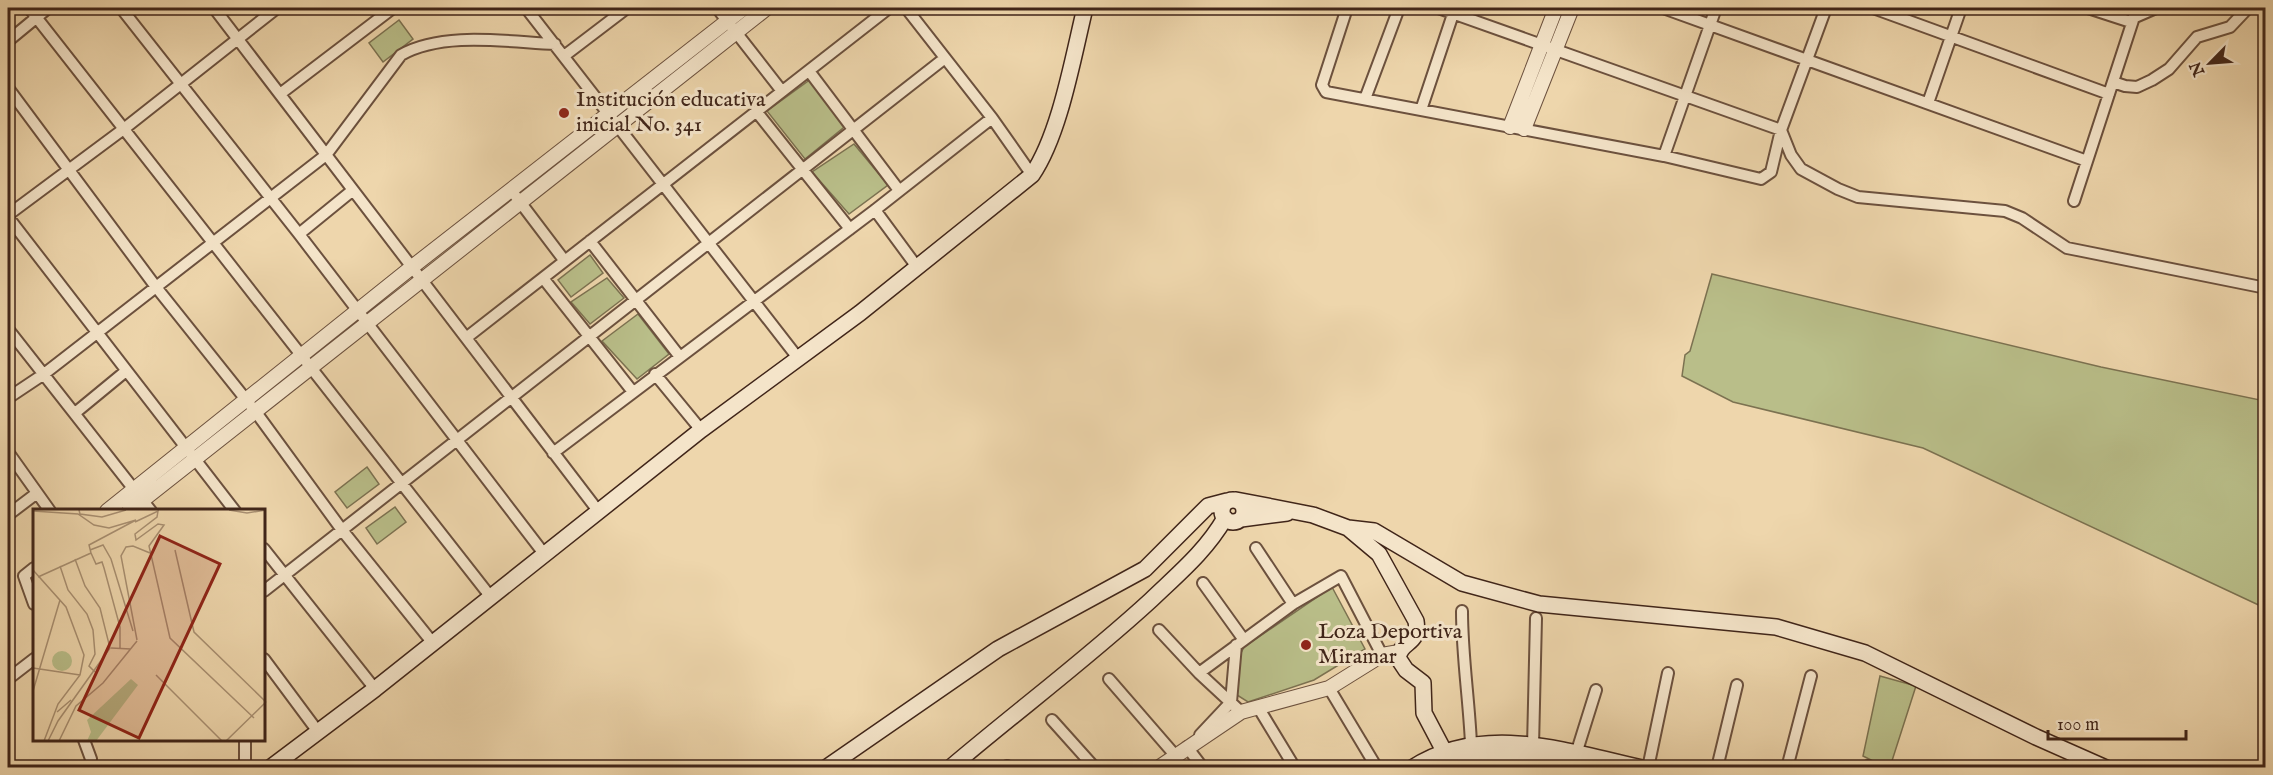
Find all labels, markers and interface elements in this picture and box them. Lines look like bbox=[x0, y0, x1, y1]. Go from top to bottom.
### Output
north arrow bbox=[2180, 33, 2240, 93]
text: N bbox=[2186, 58, 2211, 80]
place label: Institución educativa inicial No. 341 bbox=[576, 86, 766, 139]
marker: Institución educativa inicial No. 341 bbox=[557, 106, 571, 120]
inset map bbox=[33, 509, 266, 742]
place label: Loza Deportiva Miramar bbox=[1318, 618, 1463, 671]
marker: Loza Deportiva Miramar bbox=[1299, 638, 1313, 652]
scale bar bbox=[2048, 703, 2186, 741]
text: 100 m bbox=[2057, 714, 2099, 737]

